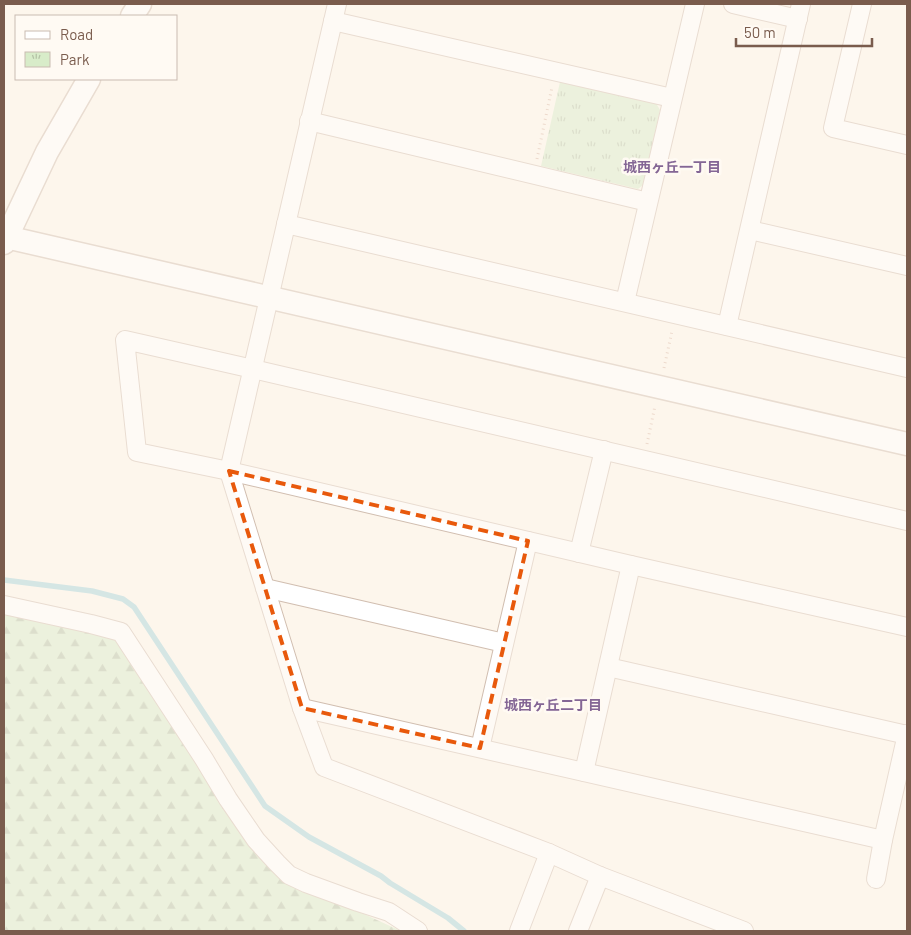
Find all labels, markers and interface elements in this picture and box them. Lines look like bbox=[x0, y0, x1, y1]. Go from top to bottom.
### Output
legend bbox=[15, 15, 178, 80]
scale bar bbox=[736, 15, 872, 47]
text: 50 m bbox=[744, 23, 776, 41]
text: Road bbox=[60, 25, 93, 43]
text: Park bbox=[60, 50, 90, 68]
district label: 城西ヶ丘一丁目 bbox=[623, 158, 721, 175]
district label: 城西ヶ丘二丁目 bbox=[504, 696, 602, 713]

